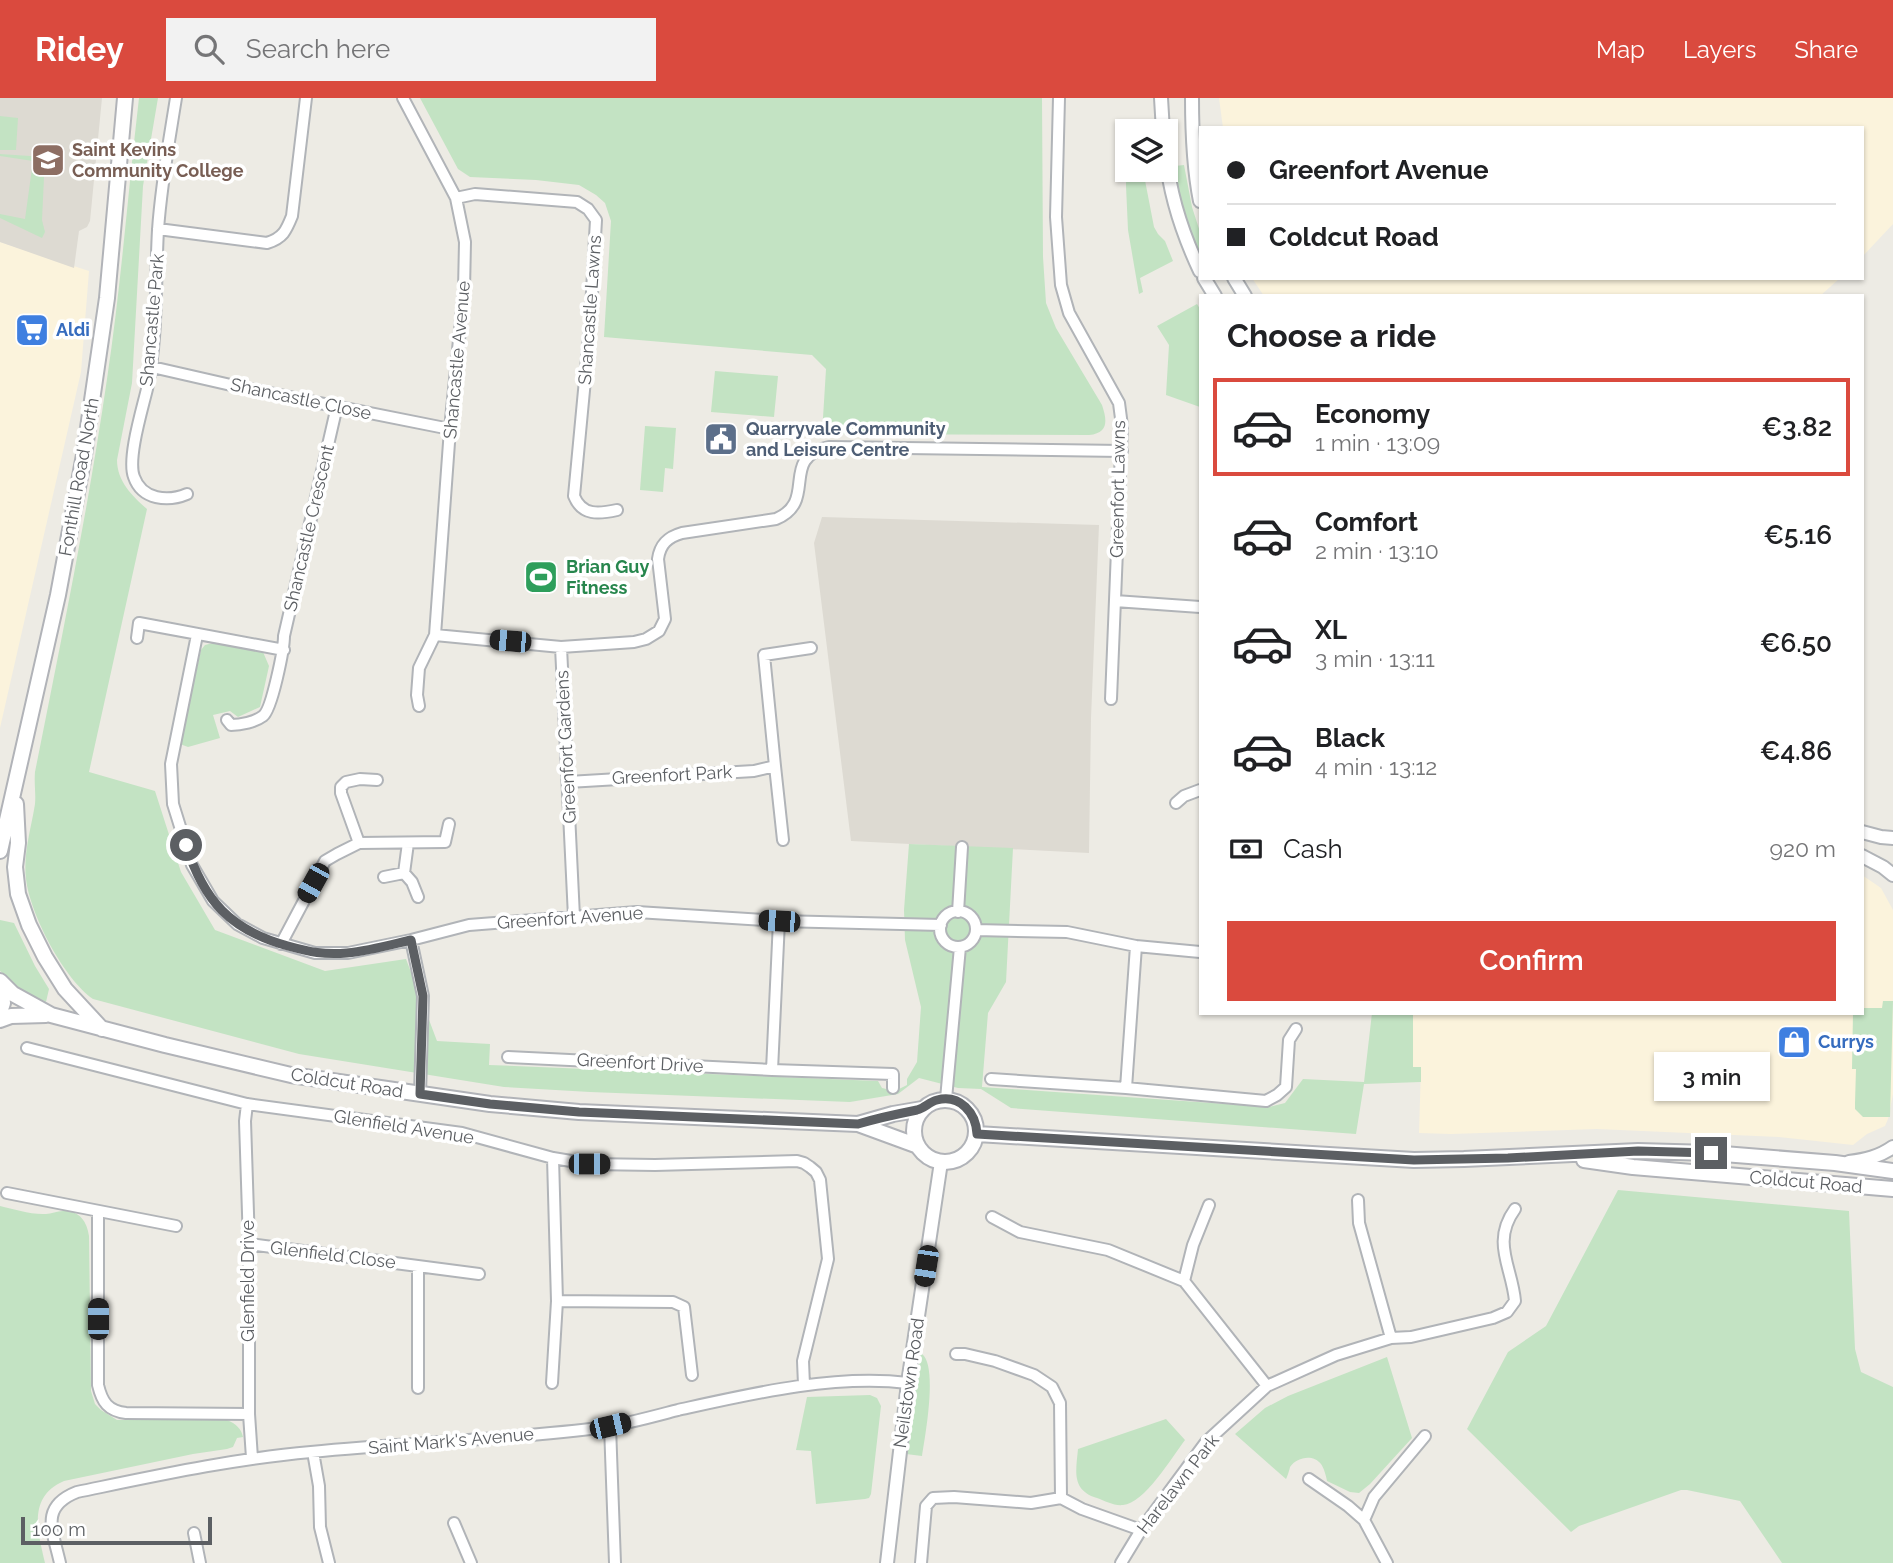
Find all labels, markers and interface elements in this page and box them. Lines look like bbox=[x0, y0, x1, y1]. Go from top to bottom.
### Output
search box bbox=[166, 18, 656, 81]
text: Ridey bbox=[35, 30, 124, 69]
icon: search bbox=[190, 30, 228, 68]
text: Search here bbox=[246, 34, 390, 64]
text: Map bbox=[1596, 35, 1645, 64]
text: Layers bbox=[1683, 35, 1756, 64]
text: Share bbox=[1794, 35, 1858, 64]
map controls bbox=[1115, 119, 1178, 182]
button: layers bbox=[1115, 119, 1178, 182]
place label: Saint Kevins Community College bbox=[72, 139, 244, 181]
school or university icon: Saint Kevins Community College bbox=[29, 141, 67, 179]
text: Greenfort Avenue bbox=[1269, 155, 1489, 185]
text: Coldcut Road bbox=[1269, 222, 1439, 252]
street label: Shancastle Lawns bbox=[574, 234, 605, 386]
street label: Shancastle Park bbox=[135, 252, 168, 387]
street label: Shancastle Avenue bbox=[439, 280, 474, 440]
supermarket icon: Aldi bbox=[13, 311, 51, 349]
text: Choose a ride bbox=[1227, 317, 1436, 354]
place label: Aldi bbox=[56, 319, 90, 340]
street label: Shancastle Close bbox=[229, 373, 374, 424]
street label: Fonthill Road North bbox=[54, 396, 103, 558]
icon: car bbox=[1231, 396, 1294, 459]
text: Economy bbox=[1315, 399, 1430, 429]
text: €3.82 bbox=[1762, 412, 1832, 442]
place label: Quarryvale Community and Leisure Centre bbox=[746, 418, 946, 460]
public building icon: Quarryvale Community and Leisure Centre bbox=[702, 420, 740, 458]
street label: Greenfort Lawns bbox=[1106, 420, 1129, 558]
text: 1 min · 13:09 bbox=[1315, 429, 1440, 456]
street label: Shancastle Crescent bbox=[279, 442, 338, 613]
icon: car bbox=[1231, 504, 1294, 567]
text: Comfort bbox=[1315, 507, 1418, 537]
text: €5.16 bbox=[1763, 520, 1832, 550]
text: 2 min · 13:10 bbox=[1315, 537, 1439, 564]
place label: Brian Guy Fitness bbox=[566, 556, 649, 598]
sports icon: Brian Guy Fitness bbox=[522, 558, 560, 596]
icon: car bbox=[1231, 612, 1294, 675]
text: XL bbox=[1315, 615, 1347, 645]
text: €6.50 bbox=[1760, 628, 1832, 658]
car bbox=[489, 629, 532, 653]
text: 3 min · 13:11 bbox=[1315, 645, 1435, 672]
street label: Greenfort Gardens bbox=[551, 670, 580, 824]
icon: car bbox=[1231, 720, 1294, 783]
text: Black bbox=[1315, 723, 1385, 753]
text: €4.86 bbox=[1760, 736, 1832, 766]
text: 4 min · 13:12 bbox=[1315, 753, 1437, 780]
street label: Greenfort Park bbox=[611, 761, 733, 788]
route start bbox=[170, 829, 202, 861]
icon: cash bbox=[1227, 830, 1265, 868]
text: Cash bbox=[1283, 834, 1343, 864]
text: 920 m bbox=[1769, 835, 1836, 862]
car bbox=[294, 860, 333, 906]
street label: Greenfort Avenue bbox=[496, 902, 644, 933]
car bbox=[758, 909, 801, 933]
button: Confirm bbox=[1227, 921, 1836, 1001]
shop icon: Currys bbox=[1775, 1023, 1813, 1061]
place label: Currys bbox=[1818, 1031, 1874, 1052]
street label: Greenfort Drive bbox=[576, 1049, 704, 1076]
callout: 3 min bbox=[1653, 1052, 1769, 1100]
street label: Coldcut Road bbox=[289, 1063, 405, 1102]
text: 3 min bbox=[1683, 1063, 1741, 1090]
street label: Glenfield Avenue bbox=[332, 1105, 476, 1148]
route end bbox=[1695, 1137, 1727, 1169]
car bbox=[569, 1154, 611, 1175]
street label: Coldcut Road bbox=[1749, 1166, 1864, 1197]
street label: Glenfield Drive bbox=[237, 1220, 258, 1342]
street label: Glenfield Close bbox=[269, 1236, 397, 1273]
car bbox=[913, 1244, 940, 1288]
car bbox=[88, 1298, 109, 1340]
street label: Neilstown Road bbox=[889, 1317, 928, 1449]
car bbox=[588, 1411, 633, 1441]
street label: Saint Mark's Avenue bbox=[367, 1423, 535, 1458]
street label: Harelawn Park bbox=[1132, 1429, 1223, 1538]
scale bar bbox=[21, 1514, 212, 1546]
text: 100 m bbox=[32, 1518, 86, 1540]

